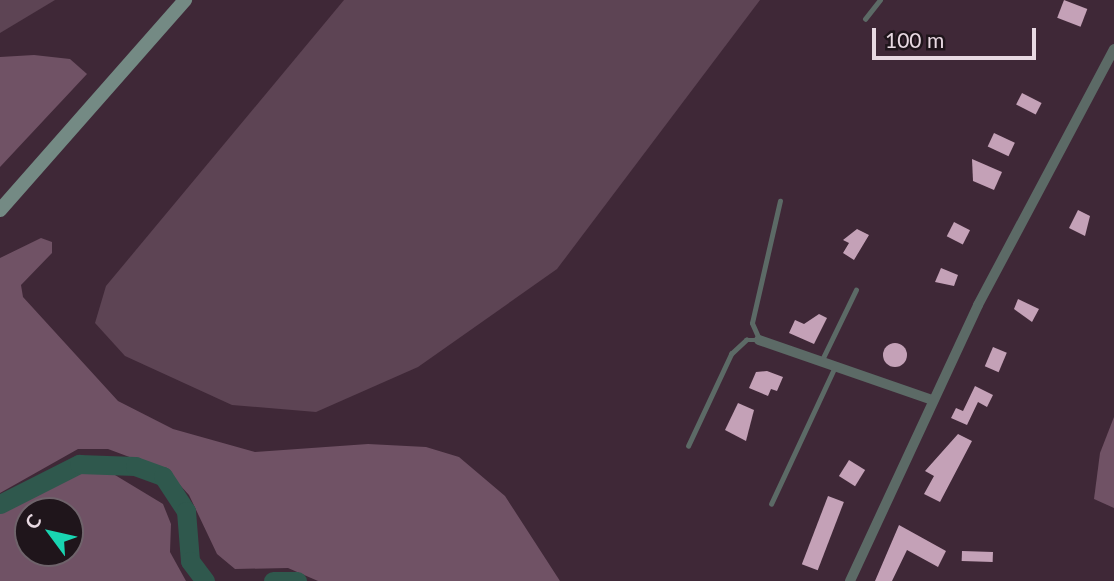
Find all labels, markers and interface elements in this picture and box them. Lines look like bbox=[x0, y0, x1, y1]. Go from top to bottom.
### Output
scale bar bbox=[876, 14, 1040, 58]
text: 100 m bbox=[885, 27, 944, 52]
north arrow bbox=[14, 497, 84, 567]
text: С bbox=[20, 510, 46, 533]

